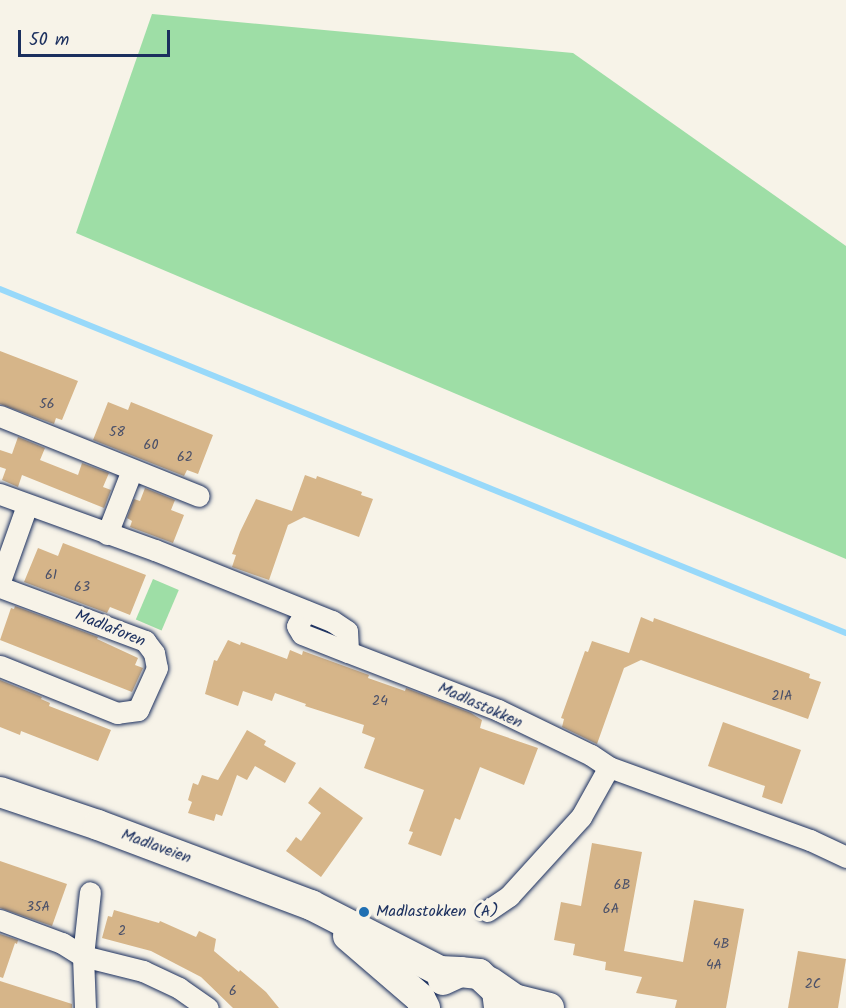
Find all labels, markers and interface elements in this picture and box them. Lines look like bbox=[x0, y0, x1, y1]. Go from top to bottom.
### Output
scale bar bbox=[21, 18, 172, 56]
text: 50 m bbox=[29, 26, 69, 55]
house number: 56 bbox=[39, 396, 55, 412]
house number: 58 bbox=[109, 424, 125, 440]
house number: 60 bbox=[144, 437, 158, 453]
house number: 62 bbox=[177, 449, 193, 465]
house number: 61 bbox=[45, 567, 57, 583]
house number: 63 bbox=[74, 579, 90, 595]
street label: Madlaforen bbox=[72, 606, 148, 652]
street label: Madlastokken bbox=[435, 679, 525, 733]
house number: 21A bbox=[771, 688, 793, 704]
house number: 24 bbox=[372, 693, 388, 709]
street label: Madlaveien bbox=[118, 825, 194, 869]
house number: 6B bbox=[614, 877, 630, 893]
house number: 35A bbox=[26, 899, 50, 915]
house number: 6A bbox=[603, 901, 619, 917]
place label: Madlastokken (A) bbox=[376, 902, 498, 922]
marker: Madlastokken (A) bbox=[357, 905, 371, 919]
house number: 2 bbox=[118, 923, 126, 939]
house number: 4B bbox=[713, 936, 729, 952]
house number: 4A bbox=[706, 957, 722, 973]
house number: 2C bbox=[805, 976, 821, 992]
house number: 6 bbox=[229, 983, 237, 999]

